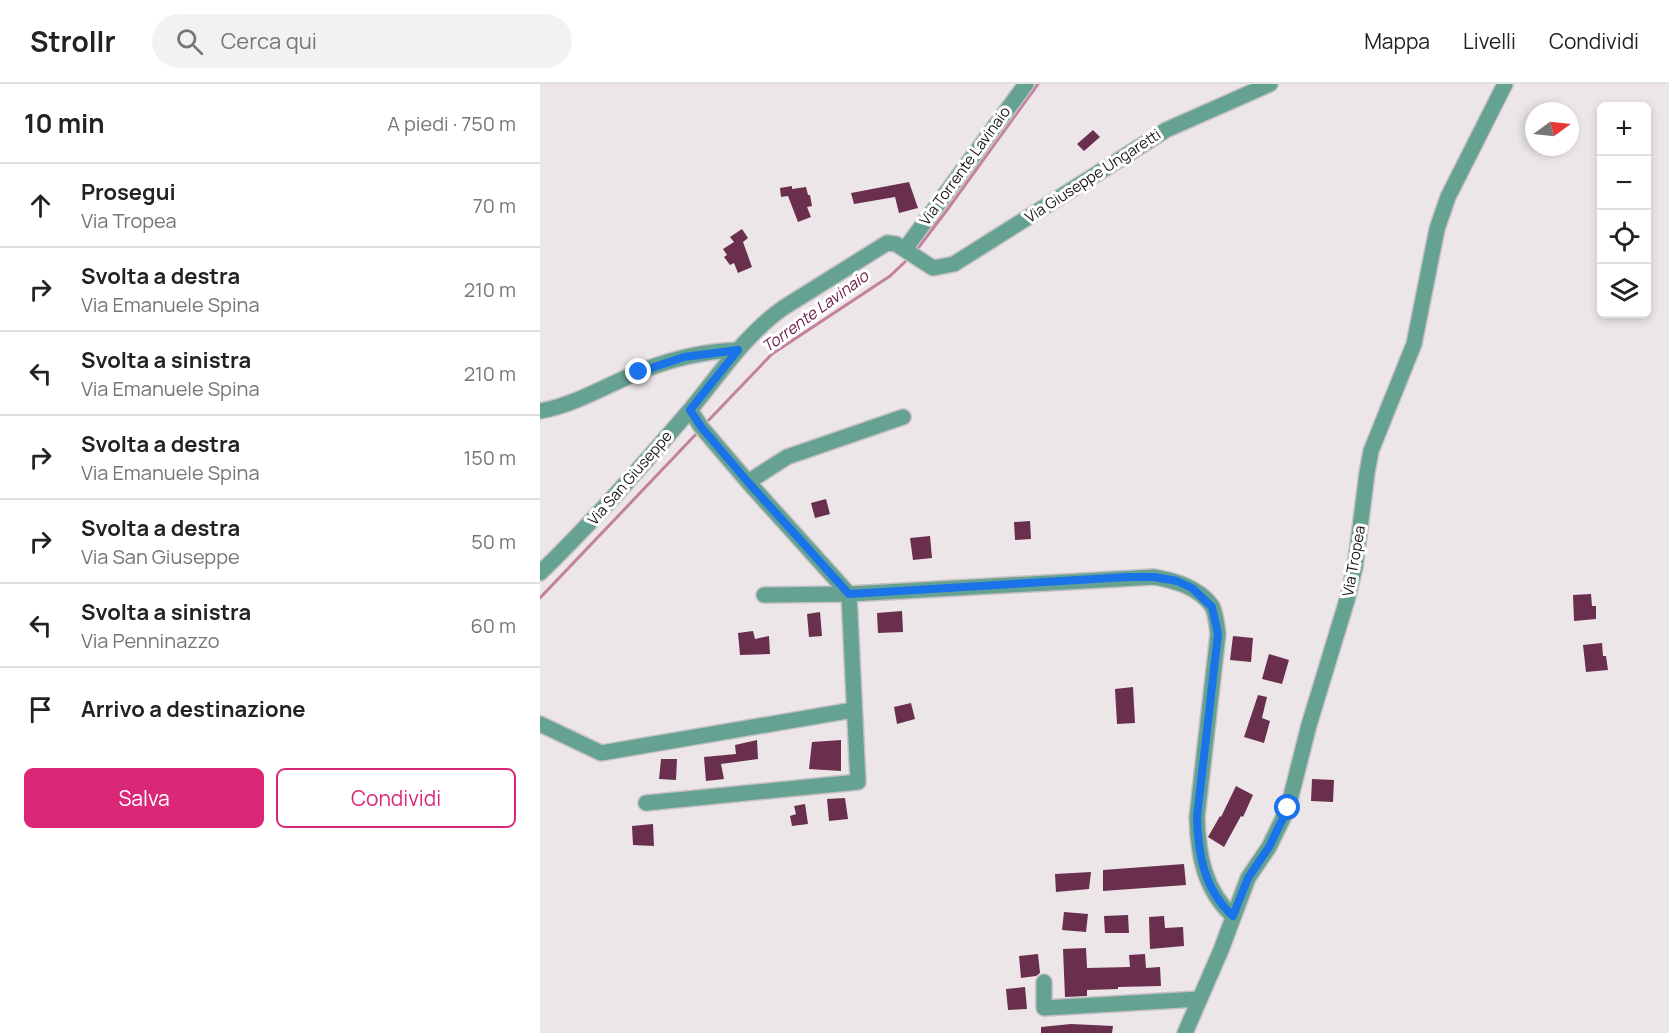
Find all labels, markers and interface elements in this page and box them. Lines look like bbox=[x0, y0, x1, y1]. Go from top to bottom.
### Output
search box bbox=[152, 14, 572, 68]
text: Strollr bbox=[30, 22, 116, 60]
icon: search bbox=[173, 25, 206, 58]
text: Cerca qui bbox=[221, 26, 317, 56]
text: Mappa bbox=[1364, 27, 1430, 55]
text: Livelli bbox=[1463, 27, 1516, 55]
text: Condividi bbox=[1549, 27, 1639, 55]
street label: Via Torrente Lavinaio bbox=[914, 102, 1015, 229]
north arrow bbox=[1525, 102, 1579, 156]
map controls bbox=[1597, 102, 1651, 318]
button: + bbox=[1597, 102, 1651, 156]
text: 10 min bbox=[24, 105, 105, 141]
text: A piedi · 750 m bbox=[387, 110, 516, 137]
street label: Via Giuseppe Ungaretti bbox=[1021, 124, 1165, 227]
button: − bbox=[1597, 156, 1651, 210]
text: Prosegui bbox=[81, 177, 176, 207]
icon: ahead bbox=[24, 189, 57, 222]
text: 70 m bbox=[473, 192, 516, 219]
text: Via Tropea bbox=[81, 207, 177, 234]
button: locate bbox=[1597, 210, 1651, 264]
text: Svolta a destra bbox=[81, 261, 240, 291]
water label: Torrente Lavinaio bbox=[757, 264, 874, 357]
button: layers bbox=[1597, 264, 1651, 318]
icon: right bbox=[24, 273, 57, 306]
text: 210 m bbox=[464, 276, 516, 303]
text: Via Emanuele Spina bbox=[81, 291, 260, 318]
text: Svolta a sinistra bbox=[81, 345, 251, 375]
icon: left bbox=[24, 357, 57, 390]
route end bbox=[625, 358, 651, 384]
text: 210 m bbox=[464, 360, 516, 387]
text: Via Emanuele Spina bbox=[81, 375, 260, 402]
street label: Via San Giuseppe bbox=[583, 426, 677, 529]
text: Svolta a destra bbox=[81, 429, 240, 459]
icon: right bbox=[24, 441, 57, 474]
text: 150 m bbox=[463, 444, 516, 471]
text: Via Emanuele Spina bbox=[81, 459, 260, 486]
text: Svolta a destra bbox=[81, 513, 240, 543]
street label: Via Tropea bbox=[1337, 524, 1370, 598]
icon: right bbox=[24, 525, 57, 558]
text: 50 m bbox=[471, 528, 516, 555]
text: Via San Giuseppe bbox=[81, 543, 240, 570]
text: Svolta a sinistra bbox=[81, 597, 251, 627]
icon: left bbox=[24, 609, 57, 642]
text: 60 m bbox=[470, 612, 516, 639]
text: Via Penninazzo bbox=[81, 627, 219, 654]
icon: arrive bbox=[24, 693, 57, 726]
text: Arrivo a destinazione bbox=[81, 694, 305, 724]
button: Salva bbox=[24, 768, 264, 828]
button: Condividi bbox=[276, 768, 516, 828]
route start bbox=[1274, 794, 1300, 820]

